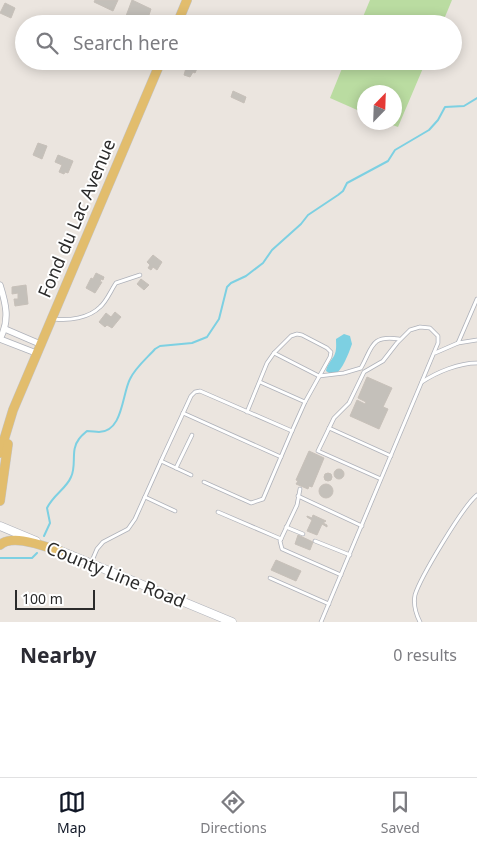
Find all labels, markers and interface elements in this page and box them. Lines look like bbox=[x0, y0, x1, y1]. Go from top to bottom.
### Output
search box bbox=[15, 15, 462, 70]
icon: search bbox=[33, 29, 61, 57]
text: Search here bbox=[73, 30, 179, 56]
north arrow bbox=[357, 85, 402, 130]
street label: Fond du Lac Avenue bbox=[32, 135, 120, 301]
street label: County Line Road bbox=[43, 535, 189, 613]
scale bar bbox=[15, 587, 95, 610]
text: 100 m bbox=[22, 589, 63, 608]
text: Nearby bbox=[20, 641, 96, 669]
text: 0 results bbox=[393, 644, 457, 666]
tab: Map bbox=[57, 788, 86, 837]
tab: Directions bbox=[200, 788, 267, 837]
tab: Saved bbox=[381, 788, 420, 837]

